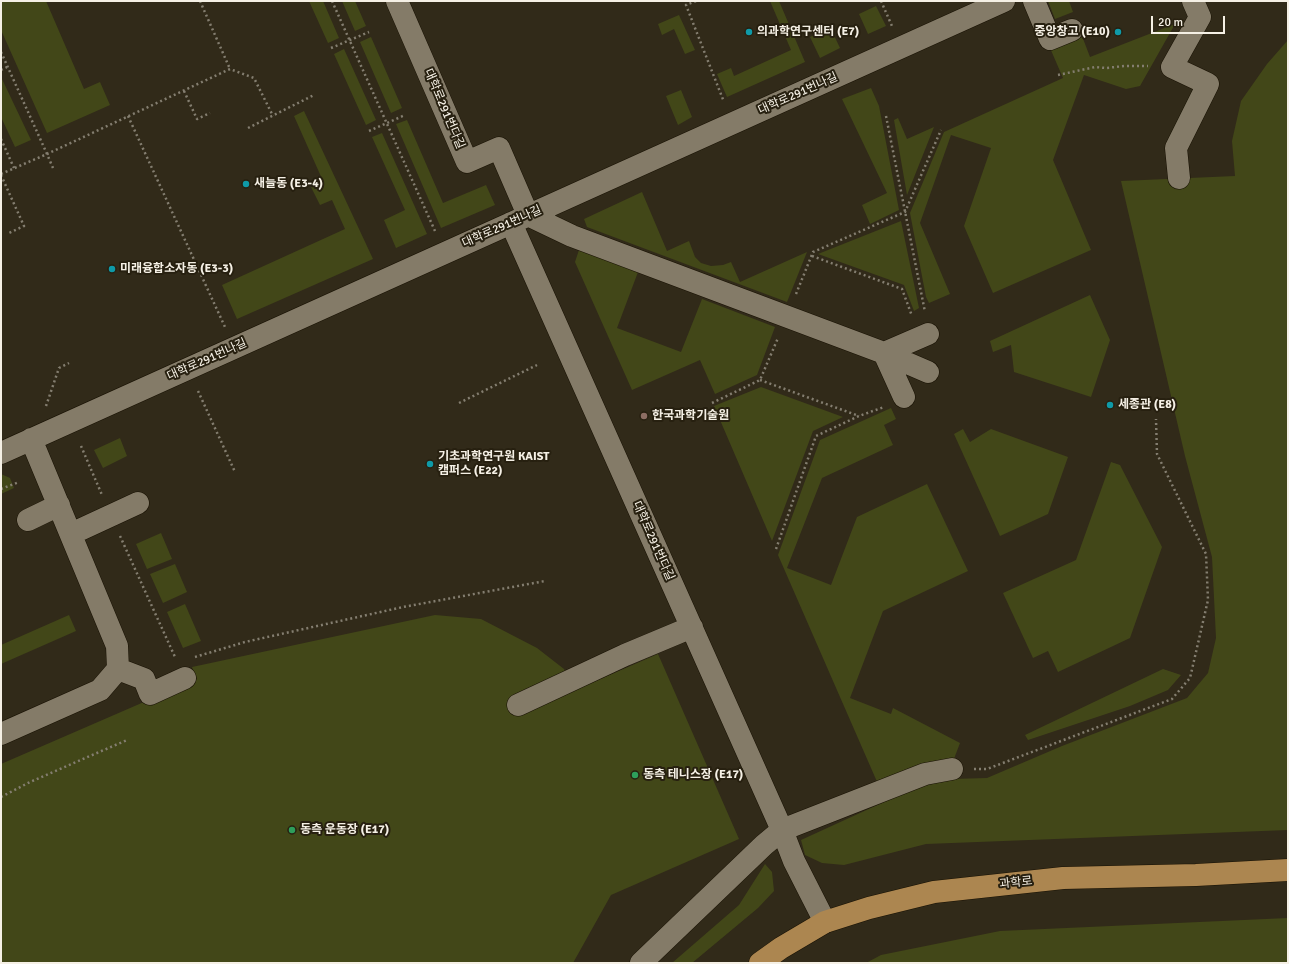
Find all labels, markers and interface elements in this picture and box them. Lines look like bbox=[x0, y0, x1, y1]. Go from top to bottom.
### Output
scale bar bbox=[1153, 8, 1227, 34]
text: 20 m bbox=[1158, 15, 1183, 30]
place label: 의과학연구센터 (E7) bbox=[757, 25, 859, 39]
place label: 중앙창고 (E10) bbox=[1034, 25, 1110, 39]
marker: 의과학연구센터 (E7) bbox=[744, 27, 754, 37]
marker: 중앙창고 (E10) bbox=[1113, 27, 1123, 37]
street label: 대학로291번다길 bbox=[421, 67, 467, 151]
street label: 대학로291번나길 bbox=[756, 70, 840, 118]
place label: 새늘동 (E3-4) bbox=[254, 177, 323, 191]
marker: 새늘동 (E3-4) bbox=[241, 179, 251, 189]
street label: 대학로291번나길 bbox=[460, 203, 544, 251]
place label: 미래융합소자동 (E3-3) bbox=[120, 262, 233, 276]
marker: 미래융합소자동 (E3-3) bbox=[107, 264, 117, 274]
street label: 대학로291번나길 bbox=[165, 336, 249, 384]
place label: 세종관 (E8) bbox=[1118, 398, 1176, 412]
marker: 세종관 (E8) bbox=[1105, 400, 1115, 410]
place label: 한국과학기술원 bbox=[652, 409, 729, 423]
marker: 한국과학기술원 bbox=[639, 411, 649, 421]
place label: 기초과학연구원 KAIST 캠퍼스 (E22) bbox=[438, 450, 549, 478]
marker: 기초과학연구원 KAIST 캠퍼스 (E22) bbox=[425, 459, 435, 469]
street label: 대학로291번다길 bbox=[629, 499, 677, 583]
place label: 동측 테니스장 (E17) bbox=[643, 768, 743, 782]
marker: 동측 테니스장 (E17) bbox=[630, 770, 640, 780]
place label: 동측 운동장 (E17) bbox=[300, 823, 389, 837]
marker: 동측 운동장 (E17) bbox=[287, 825, 297, 835]
street label: 과학로 bbox=[999, 874, 1033, 892]

